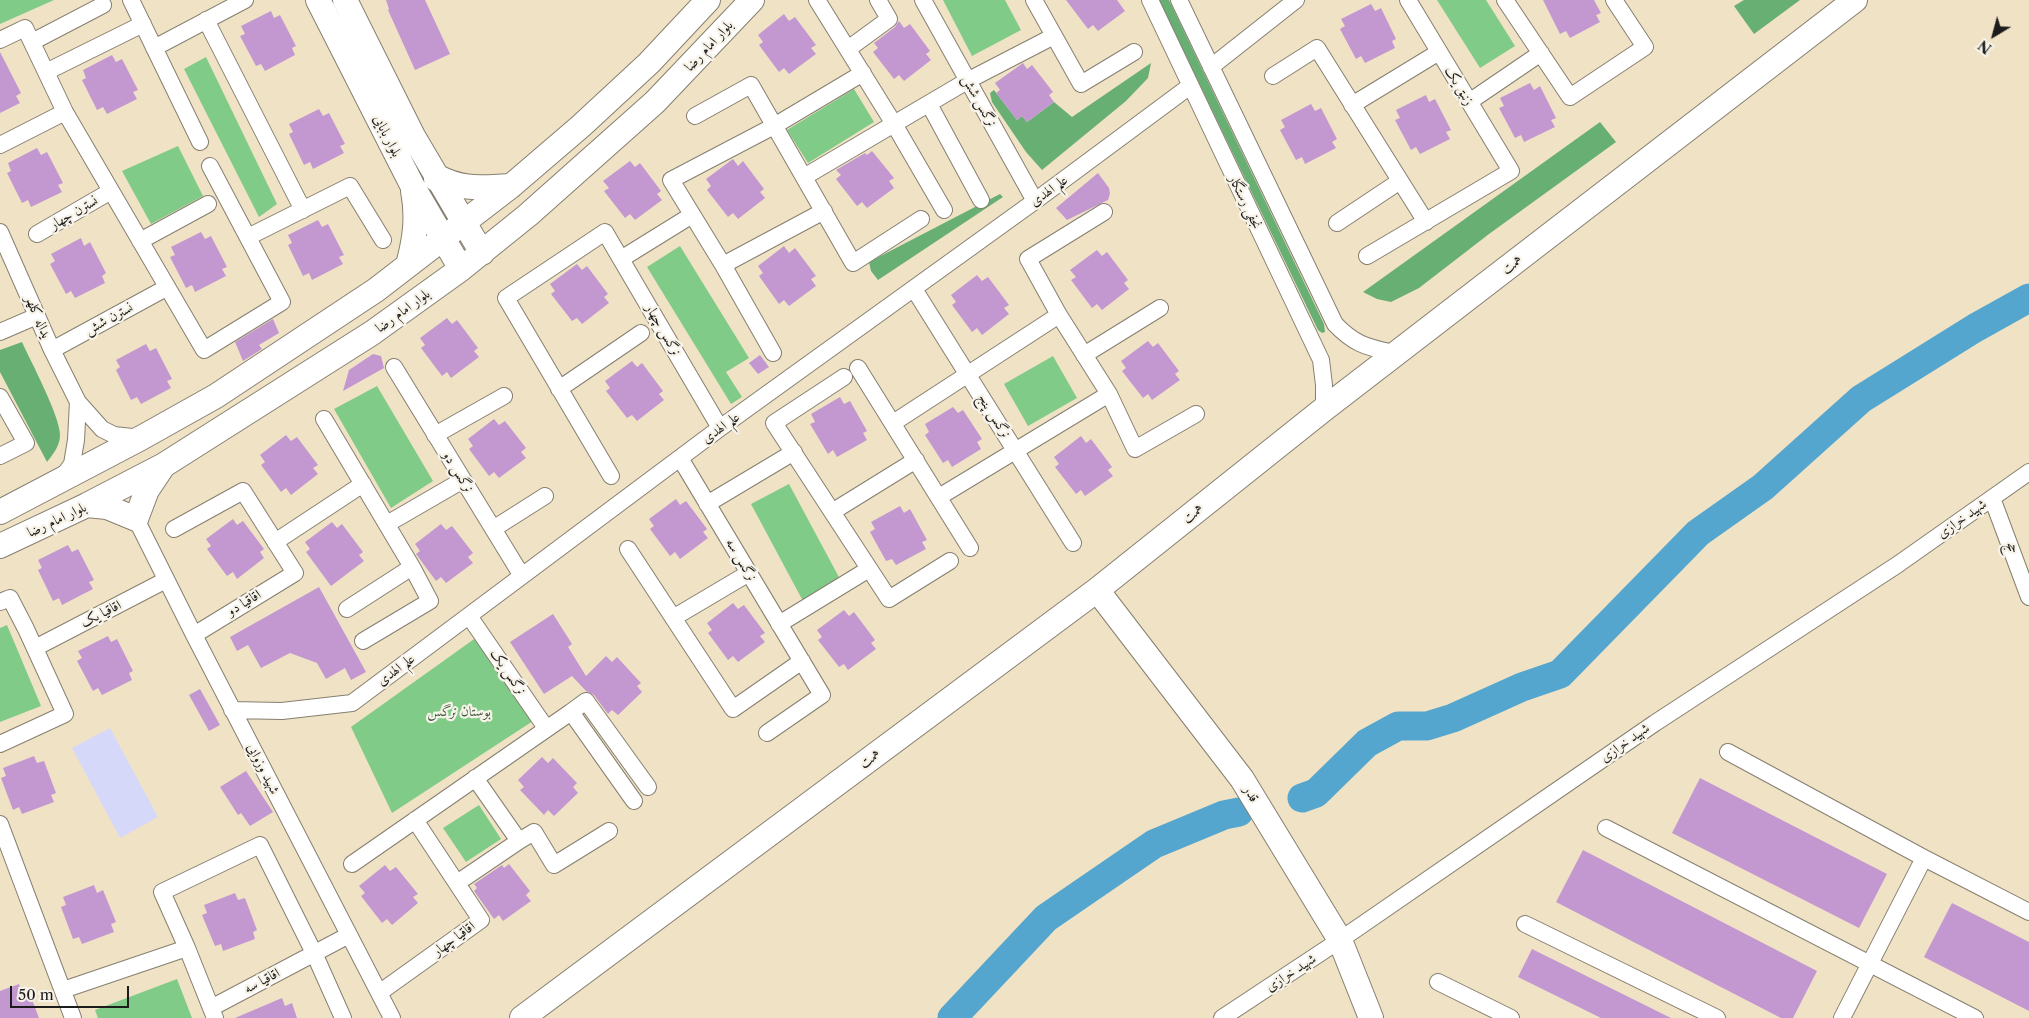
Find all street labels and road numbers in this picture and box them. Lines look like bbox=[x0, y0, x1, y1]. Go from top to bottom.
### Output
street label: بلوار امام رضا bbox=[681, 17, 737, 75]
street label: زنبق یک bbox=[1441, 63, 1477, 109]
street label: نرگس شش bbox=[958, 72, 1000, 130]
street label: بلوار بابایی bbox=[369, 112, 405, 160]
street label: علم الهدی bbox=[1027, 172, 1071, 210]
street label: نجفی رستگار bbox=[1225, 172, 1265, 232]
street label: نسترن چهار bbox=[47, 193, 101, 233]
street label: همت bbox=[1498, 252, 1526, 278]
street label: بلوار امام رضا bbox=[372, 286, 434, 336]
street label: یداله کلهر bbox=[22, 293, 54, 341]
street label: نسترن شش bbox=[82, 299, 136, 339]
street label: نرگس چهار bbox=[641, 301, 685, 359]
street label: نرگس پنج bbox=[974, 391, 1014, 441]
street label: علم الهدی bbox=[699, 409, 743, 447]
street label: نرگس دو bbox=[439, 448, 477, 496]
street label: شهید خرازی bbox=[1934, 496, 1990, 542]
street label: بلوار امام رضا bbox=[25, 499, 89, 541]
street label: همت bbox=[1179, 501, 1207, 527]
street label: نرگس سه bbox=[722, 536, 760, 584]
street label: حج bbox=[2001, 540, 2021, 556]
street label: اقاقیا دو bbox=[224, 586, 264, 620]
street label: اقاقیا یک bbox=[78, 597, 124, 631]
street label: نرگس یک bbox=[486, 646, 530, 698]
street label: علم الهدی bbox=[374, 650, 418, 690]
street label: شهید خرازی bbox=[1597, 720, 1653, 766]
street label: شهید وزوایی bbox=[243, 741, 283, 797]
street label: همت bbox=[856, 746, 884, 772]
street label: قدر bbox=[1240, 783, 1262, 805]
street label: اقاقیا چهار bbox=[430, 918, 478, 960]
street label: شهید خرازی bbox=[1263, 951, 1319, 995]
street label: اقاقیا سه bbox=[241, 965, 283, 997]

